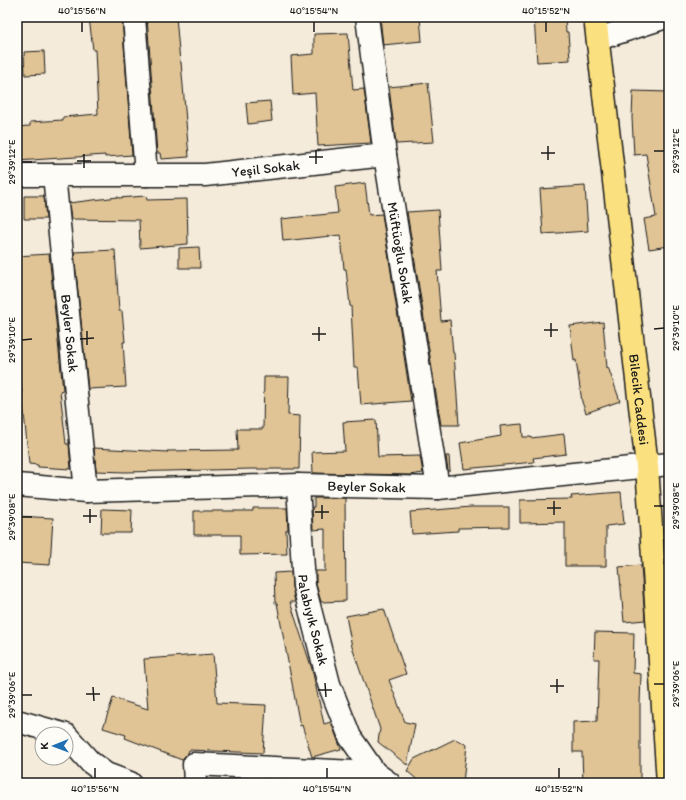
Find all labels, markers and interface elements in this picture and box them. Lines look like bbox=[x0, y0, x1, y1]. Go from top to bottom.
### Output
text: 40°15'56"N bbox=[58, 4, 106, 17]
text: 40°15'54"N bbox=[290, 4, 339, 17]
text: 40°15'52"N bbox=[522, 4, 570, 17]
text: 29°39'12"E bbox=[669, 128, 682, 174]
text: 29°39'12"E bbox=[5, 139, 18, 185]
street label: Yeşil Sokak bbox=[231, 156, 301, 180]
street label: Müftüoğlu Sokak bbox=[384, 201, 417, 305]
street label: Beyler Sokak bbox=[58, 293, 82, 373]
text: 29°39'10"E bbox=[669, 305, 682, 351]
text: 29°39'10"E bbox=[5, 317, 18, 363]
street label: Bilecik Caddesi bbox=[626, 353, 653, 446]
street label: Beyler Sokak bbox=[327, 477, 406, 496]
text: 29°39'08"E bbox=[669, 482, 682, 529]
text: 29°39'08"E bbox=[5, 493, 18, 540]
street label: Palabıyık Sokak bbox=[295, 574, 333, 668]
text: 29°39'06"E bbox=[669, 660, 682, 707]
text: 29°39'06"E bbox=[5, 671, 18, 718]
north arrow bbox=[34, 726, 74, 766]
text: K bbox=[38, 742, 51, 750]
text: 40°15'56"N bbox=[71, 782, 119, 795]
text: 40°15'54"N bbox=[303, 782, 352, 795]
text: 40°15'52"N bbox=[535, 782, 583, 795]

